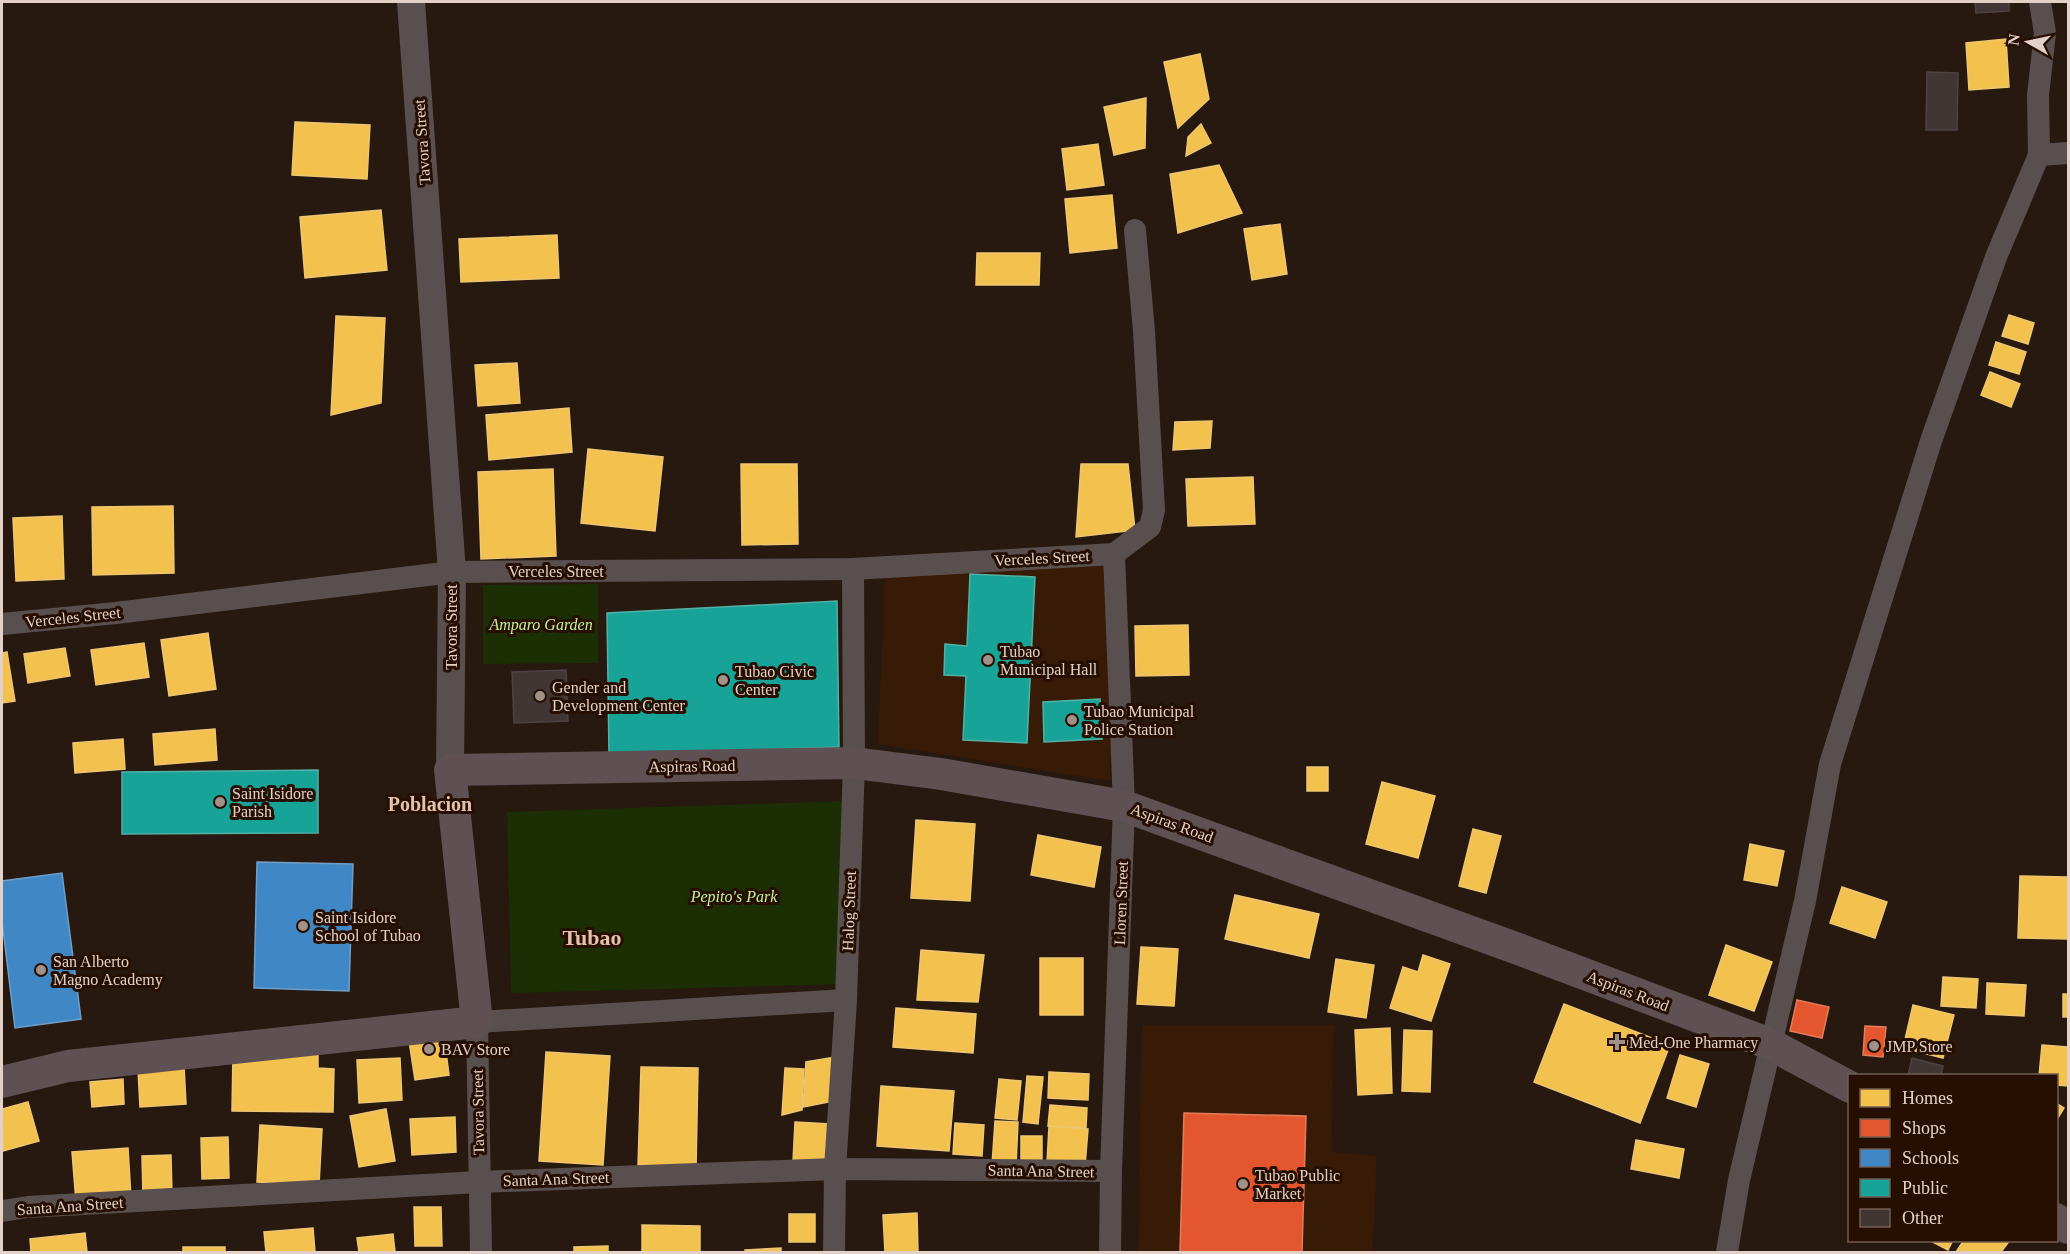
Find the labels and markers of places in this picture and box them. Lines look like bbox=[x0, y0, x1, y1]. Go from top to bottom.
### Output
place label: Tubao Municipal Hall bbox=[1000, 643, 1098, 679]
marker: Tubao Municipal Hall bbox=[981, 653, 995, 667]
place label: Tubao Civic Center bbox=[735, 663, 814, 698]
marker: Tubao Civic Center bbox=[716, 673, 730, 687]
place label: Gender and Development Center bbox=[552, 679, 686, 715]
marker: Gender and Development Center bbox=[533, 689, 547, 703]
place label: Tubao Municipal Police Station bbox=[1084, 703, 1195, 738]
marker: Tubao Municipal Police Station bbox=[1065, 713, 1079, 727]
place label: Saint Isidore Parish bbox=[232, 785, 313, 820]
marker: Saint Isidore Parish bbox=[213, 795, 227, 809]
place label: Saint Isidore School of Tubao bbox=[315, 909, 421, 944]
marker: Saint Isidore School of Tubao bbox=[296, 919, 310, 933]
place label: San Alberto Magno Academy bbox=[53, 953, 163, 989]
marker: San Alberto Magno Academy bbox=[34, 963, 48, 977]
place label: Med-One Pharmacy bbox=[1629, 1034, 1758, 1052]
marker: Med-One Pharmacy bbox=[1610, 1035, 1624, 1049]
place label: JMP Store bbox=[1886, 1038, 1953, 1055]
marker: JMP Store bbox=[1867, 1039, 1881, 1053]
place label: BAV Store bbox=[441, 1041, 510, 1058]
marker: BAV Store bbox=[422, 1042, 436, 1056]
place label: Tubao Public Market bbox=[1255, 1167, 1340, 1202]
marker: Tubao Public Market bbox=[1236, 1177, 1250, 1191]

